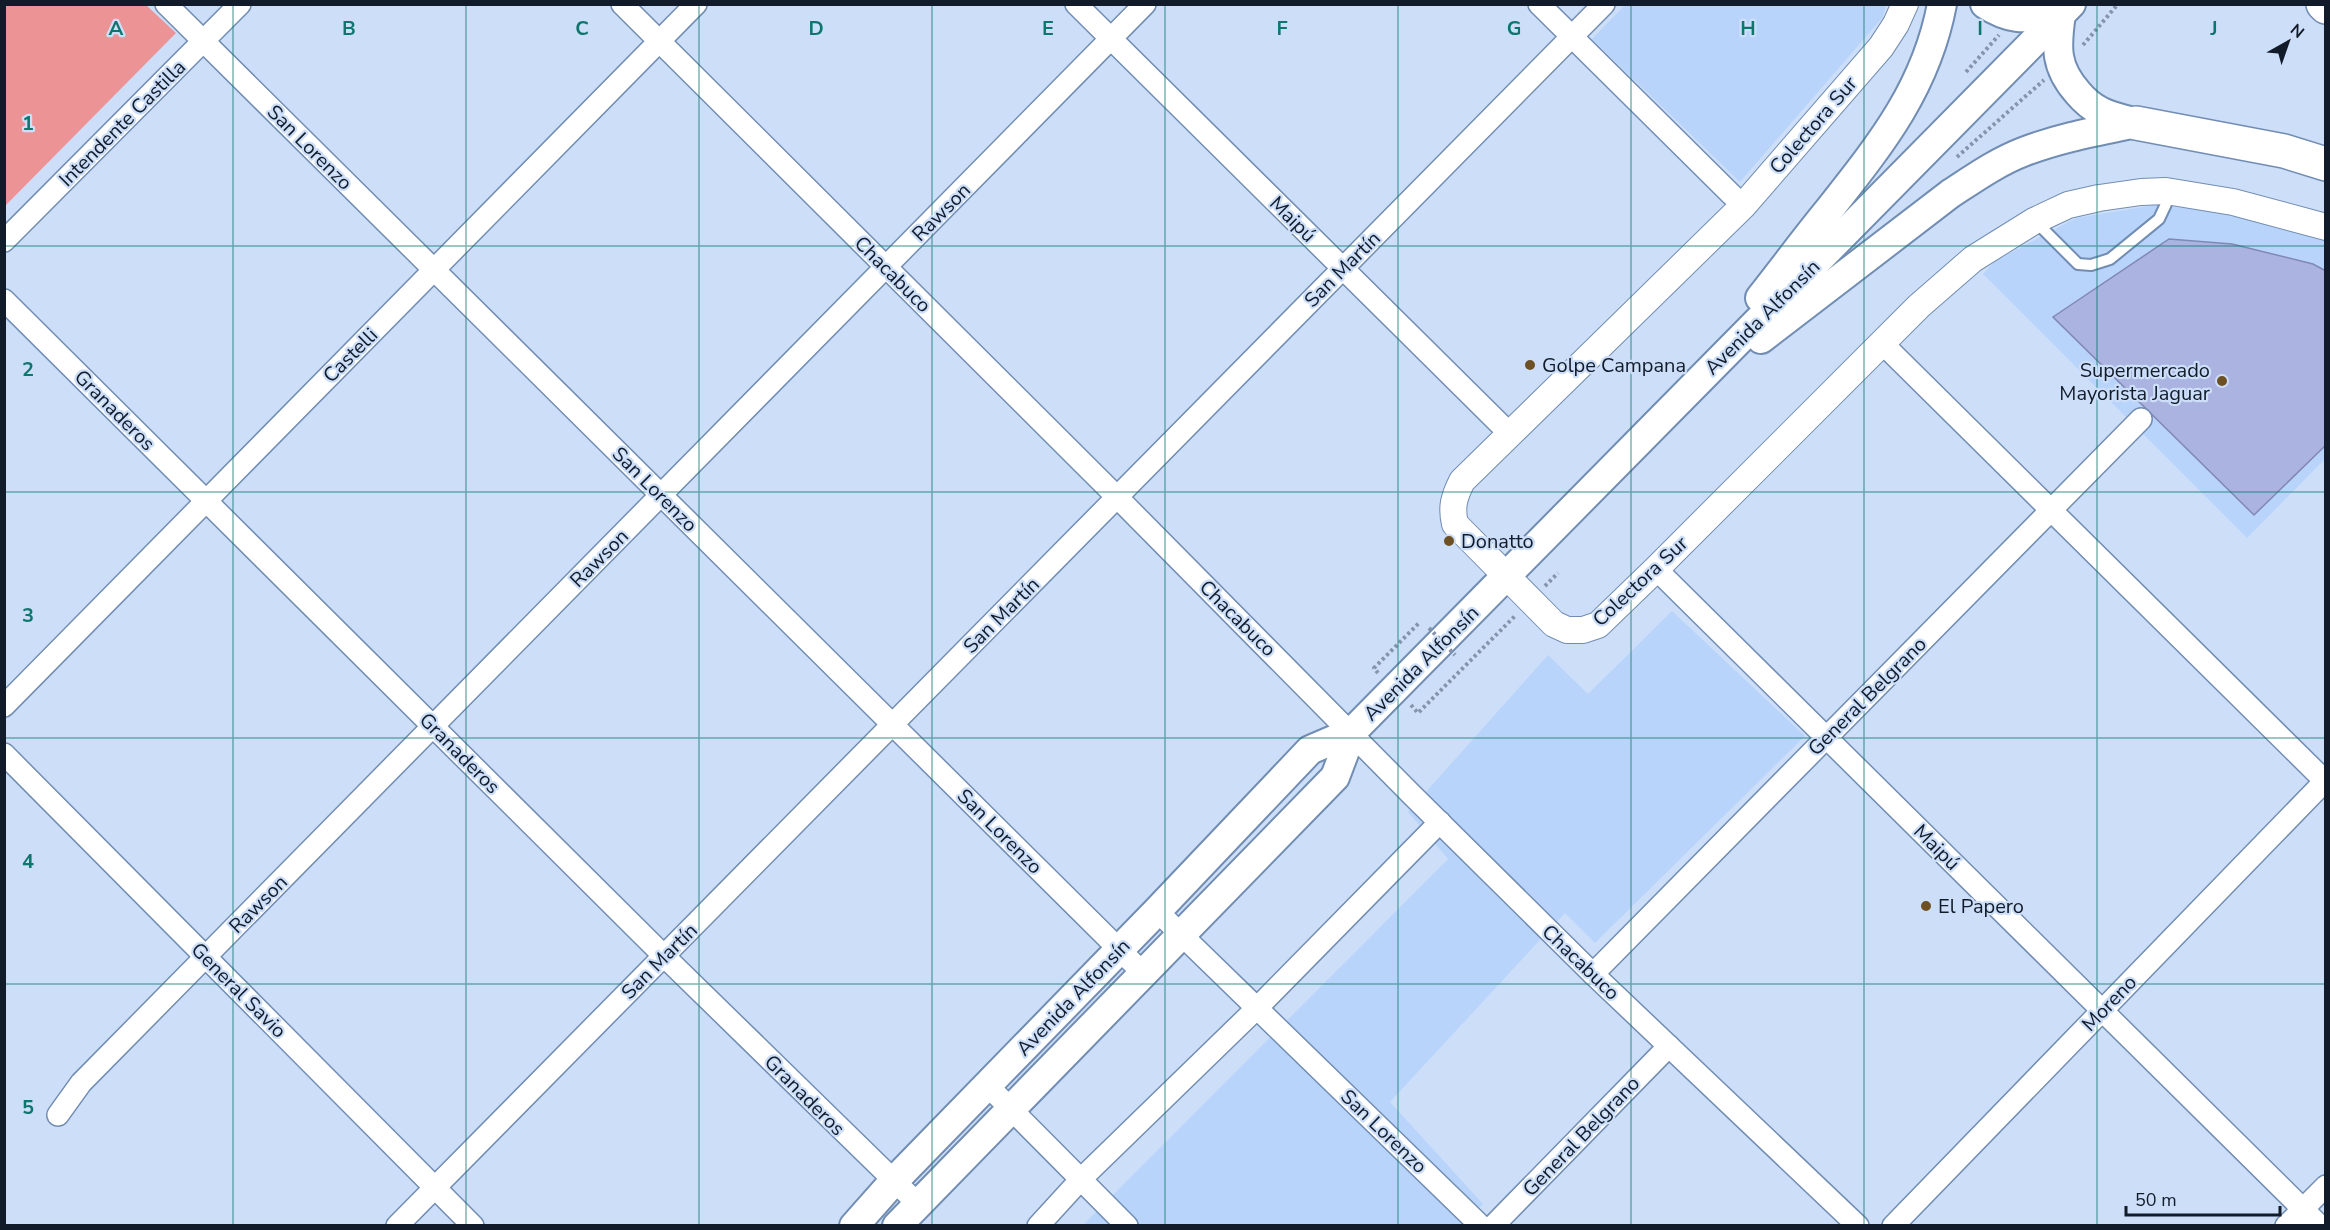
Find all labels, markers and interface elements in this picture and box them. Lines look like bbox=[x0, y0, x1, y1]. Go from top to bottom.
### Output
north arrow bbox=[2258, 12, 2318, 72]
text: A bbox=[109, 15, 124, 42]
text: B bbox=[342, 15, 356, 42]
text: C bbox=[575, 15, 589, 42]
text: D bbox=[808, 15, 824, 42]
text: E bbox=[1042, 15, 1054, 42]
text: F bbox=[1276, 15, 1288, 42]
text: G bbox=[1507, 15, 1521, 42]
text: H bbox=[1740, 15, 1756, 42]
text: I bbox=[1977, 15, 1983, 42]
text: J bbox=[2209, 15, 2218, 42]
text: N bbox=[2285, 19, 2309, 44]
street label: Intendente Castilla bbox=[53, 54, 192, 193]
street label: Colectora Sur bbox=[1763, 71, 1863, 180]
street label: San Lorenzo bbox=[261, 99, 358, 196]
text: 1 bbox=[22, 110, 34, 137]
street label: Rawson bbox=[906, 177, 977, 248]
street label: Maipú bbox=[1264, 190, 1322, 248]
street label: San Martín bbox=[1298, 225, 1386, 313]
street label: Chacabuco bbox=[848, 230, 937, 319]
street label: Avenida Alfonsín bbox=[1699, 254, 1826, 381]
street label: Castelli bbox=[317, 322, 384, 389]
place label: Golpe Campana bbox=[1542, 352, 1686, 379]
text: 2 bbox=[22, 356, 34, 383]
place label: Supermercado Mayorista Jaguar bbox=[2059, 357, 2210, 407]
marker: Golpe Campana bbox=[1523, 358, 1537, 372]
street label: Granaderos bbox=[68, 364, 161, 457]
marker: Supermercado Mayorista Jaguar bbox=[2215, 374, 2229, 388]
street label: San Lorenzo bbox=[606, 441, 703, 538]
street label: Rawson bbox=[564, 523, 635, 594]
place label: Donatto bbox=[1461, 528, 1534, 555]
street label: Colectora Sur bbox=[1587, 530, 1694, 633]
marker: Donatto bbox=[1442, 534, 1456, 548]
street label: San Martín bbox=[957, 571, 1045, 659]
street label: Chacabuco bbox=[1193, 574, 1282, 663]
street label: Avenida Alfonsín bbox=[1358, 600, 1485, 727]
text: 3 bbox=[22, 602, 34, 629]
street label: General Belgrano bbox=[1802, 631, 1933, 762]
street label: Granaderos bbox=[413, 707, 506, 800]
street label: San Lorenzo bbox=[951, 783, 1048, 880]
street label: Maipú bbox=[1908, 818, 1966, 876]
text: 4 bbox=[22, 848, 34, 875]
street label: Rawson bbox=[223, 869, 294, 940]
place label: El Papero bbox=[1938, 893, 2024, 920]
marker: El Papero bbox=[1919, 899, 1933, 913]
street label: San Martín bbox=[615, 917, 703, 1005]
street label: Chacabuco bbox=[1536, 919, 1625, 1006]
street label: Avenida Alfonsín bbox=[1010, 933, 1136, 1062]
street label: General Savio bbox=[185, 937, 292, 1044]
street label: Moreno bbox=[2076, 969, 2143, 1037]
street label: Granaderos bbox=[758, 1049, 851, 1142]
street label: General Belgrano bbox=[1517, 1070, 1646, 1202]
street label: San Lorenzo bbox=[1335, 1083, 1433, 1179]
text: 5 bbox=[22, 1094, 34, 1121]
scale bar bbox=[2126, 1179, 2280, 1217]
text: 50 m bbox=[2135, 1188, 2177, 1212]

